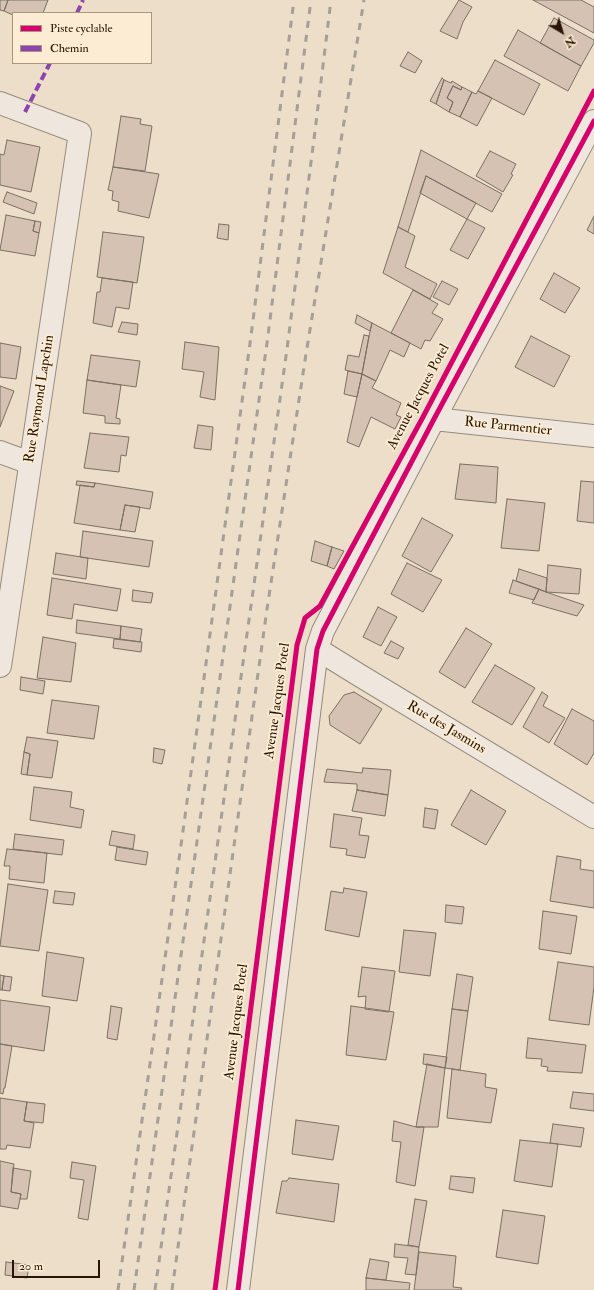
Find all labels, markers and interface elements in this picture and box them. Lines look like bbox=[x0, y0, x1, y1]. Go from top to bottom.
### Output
legend bbox=[12, 12, 152, 64]
north arrow bbox=[542, 12, 582, 52]
text: Piste cyclable bbox=[50, 21, 112, 36]
text: N bbox=[562, 34, 578, 50]
text: Chemin bbox=[50, 41, 89, 56]
street label: Rue Raymond Lapchin bbox=[22, 334, 58, 464]
street label: Avenue Jacques Potel bbox=[384, 341, 454, 453]
street label: Rue Parmentier bbox=[463, 414, 553, 440]
street label: Avenue Jacques Potel bbox=[262, 642, 294, 760]
street label: Rue des Jasmins bbox=[404, 698, 488, 758]
street label: Avenue Jacques Potel bbox=[222, 963, 252, 1081]
scale bar bbox=[14, 1252, 102, 1278]
text: 20 m bbox=[19, 1259, 43, 1274]

